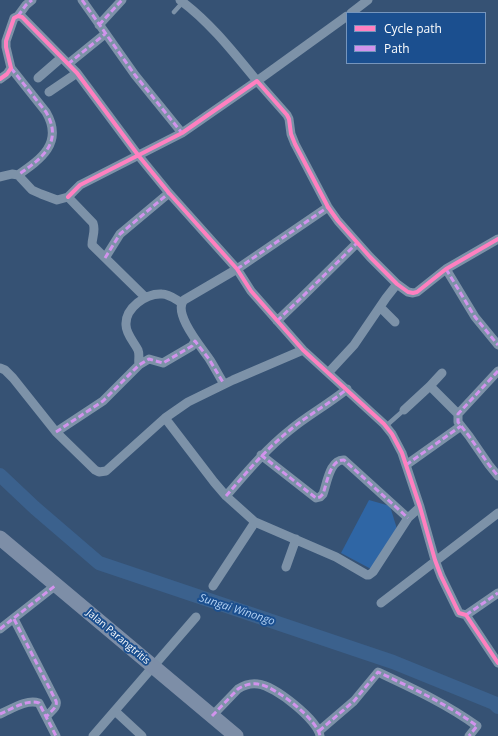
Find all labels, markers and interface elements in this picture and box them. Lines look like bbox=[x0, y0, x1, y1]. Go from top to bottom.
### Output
legend bbox=[346, 12, 486, 64]
text: Cycle path bbox=[384, 20, 442, 37]
text: Path bbox=[384, 40, 410, 57]
water label: Sungai Winongo bbox=[198, 592, 276, 628]
street label: Jalan Parangtritis bbox=[84, 607, 152, 667]

